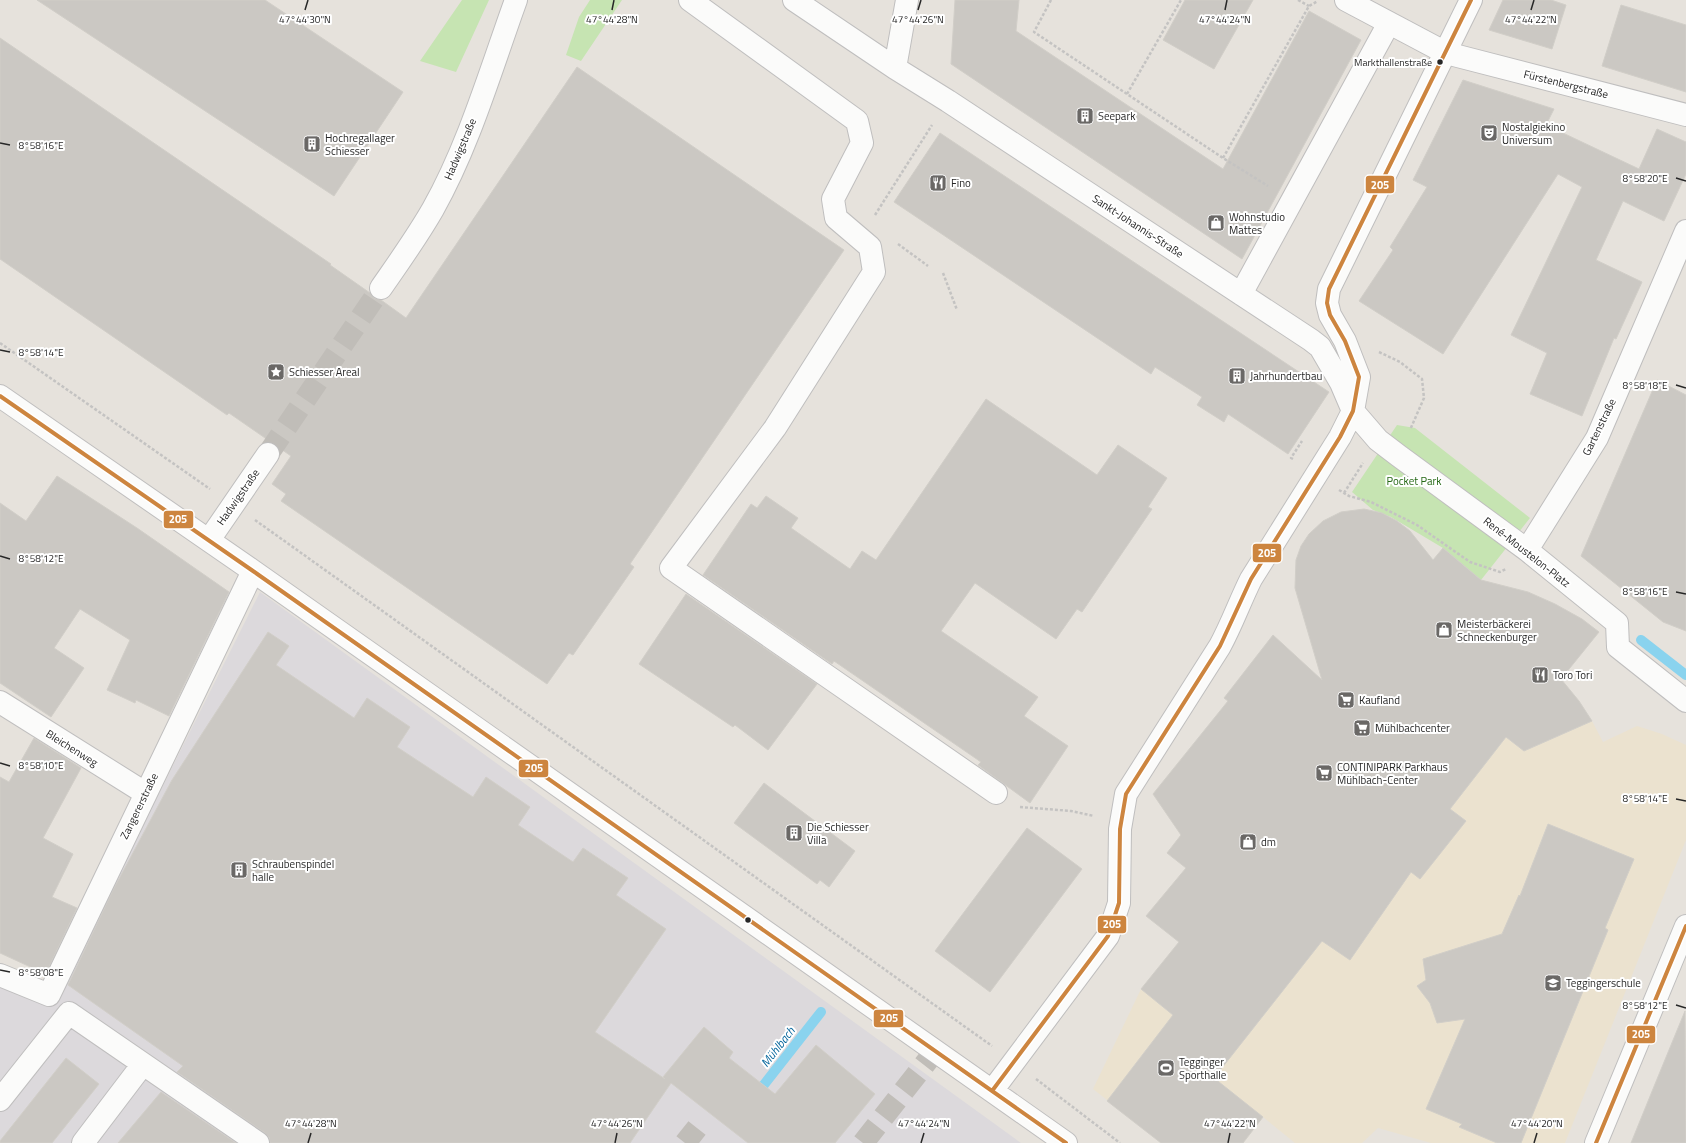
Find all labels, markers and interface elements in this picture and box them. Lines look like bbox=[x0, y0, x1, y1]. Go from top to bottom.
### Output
text: 47°44'30"N bbox=[279, 12, 331, 27]
text: 47°44'28"N bbox=[586, 12, 638, 27]
text: 47°44'26"N bbox=[892, 12, 944, 27]
text: 47°44'24"N bbox=[1199, 12, 1251, 27]
text: 47°44'22"N bbox=[1505, 12, 1557, 27]
place label: Markthallenstraße bbox=[1354, 55, 1432, 70]
marker: Markthallenstraße bbox=[1435, 57, 1445, 67]
street label: Fürstenbergstraße bbox=[1522, 66, 1610, 102]
building icon: Seepark bbox=[1075, 106, 1095, 126]
place label: Seepark bbox=[1098, 108, 1136, 124]
street label: Hadwigstraße bbox=[440, 115, 480, 182]
place label: Nostalgiekino Universum bbox=[1502, 119, 1565, 148]
theatre icon: Nostalgiekino Universum bbox=[1479, 123, 1499, 143]
place label: Hochregallager Schiesser bbox=[325, 130, 395, 159]
building icon: Hochregallager Schiesser bbox=[302, 134, 322, 154]
text: 8°58'16"E bbox=[19, 138, 64, 153]
text: 8°58'20"E bbox=[1623, 171, 1668, 186]
restaurant icon: Fino bbox=[928, 173, 948, 193]
place label: Fino bbox=[951, 175, 971, 191]
line badge: 205 bbox=[1365, 175, 1395, 194]
text: 205 bbox=[1371, 177, 1389, 193]
street label: Sankt-Johannis-Straße bbox=[1089, 190, 1187, 262]
place label: Wohnstudio Mattes bbox=[1229, 209, 1285, 238]
shop icon: Wohnstudio Mattes bbox=[1206, 213, 1226, 233]
text: 8°58'14"E bbox=[19, 345, 64, 360]
place icon: Schiesser Areal bbox=[266, 362, 286, 382]
place label: Schiesser Areal bbox=[289, 364, 360, 380]
building icon: Jahrhundertbau bbox=[1227, 366, 1247, 386]
place label: Jahrhundertbau bbox=[1250, 368, 1322, 384]
text: 8°58'18"E bbox=[1623, 378, 1668, 393]
street label: Gartenstraße bbox=[1578, 395, 1620, 458]
street label: Hadwigstraße bbox=[213, 465, 264, 528]
park label: Pocket Park bbox=[1386, 473, 1442, 489]
line badge: 205 bbox=[163, 510, 194, 529]
text: 205 bbox=[169, 511, 187, 527]
street label: René-Moustelon-Platz bbox=[1480, 513, 1574, 591]
line badge: 205 bbox=[1252, 543, 1282, 563]
text: 205 bbox=[1258, 545, 1276, 561]
text: 8°58'12"E bbox=[19, 551, 64, 566]
text: 8°58'16"E bbox=[1623, 584, 1668, 599]
place label: Meisterbäckerei Schneckenburger bbox=[1457, 616, 1537, 645]
shop icon: Meisterbäckerei Schneckenburger bbox=[1434, 620, 1454, 640]
restaurant icon: Toro Tori bbox=[1530, 665, 1550, 685]
place label: Toro Tori bbox=[1553, 667, 1592, 683]
supermarket icon: Kaufland bbox=[1336, 690, 1356, 710]
place label: Kaufland bbox=[1359, 692, 1400, 708]
supermarket icon: Mühlbachcenter bbox=[1352, 718, 1372, 738]
place label: Mühlbachcenter bbox=[1375, 720, 1450, 736]
street label: Bleichenweg bbox=[43, 726, 102, 771]
text: 8°58'10"E bbox=[19, 758, 64, 773]
line badge: 205 bbox=[518, 759, 549, 778]
place label: CONTINIPARK Parkhaus Mühlbach-Center bbox=[1337, 759, 1448, 788]
text: 205 bbox=[525, 760, 543, 776]
supermarket icon: CONTINIPARK Parkhaus Mühlbach-Center bbox=[1314, 763, 1334, 783]
street label: Zangererstraße bbox=[116, 770, 162, 842]
text: 8°58'14"E bbox=[1623, 791, 1668, 806]
place label: Die Schiesser Villa bbox=[807, 819, 869, 848]
building icon: Die Schiesser Villa bbox=[784, 823, 804, 843]
shop icon: dm bbox=[1238, 832, 1258, 852]
place label: dm bbox=[1261, 834, 1276, 850]
place label: Schraubenspindel halle bbox=[252, 856, 334, 885]
building icon: Schraubenspindel halle bbox=[229, 860, 249, 880]
unlabelled marker bbox=[743, 915, 753, 925]
line badge: 205 bbox=[1097, 915, 1127, 934]
text: 205 bbox=[1103, 916, 1121, 932]
text: 8°58'08"E bbox=[19, 965, 64, 980]
school or university icon: Teggingerschule bbox=[1543, 973, 1563, 993]
place label: Teggingerschule bbox=[1566, 975, 1641, 991]
text: 8°58'12"E bbox=[1623, 998, 1668, 1013]
line badge: 205 bbox=[873, 1009, 904, 1028]
text: 205 bbox=[880, 1010, 898, 1026]
water label: Mühlbach bbox=[756, 1022, 800, 1071]
line badge: 205 bbox=[1626, 1025, 1656, 1044]
text: 205 bbox=[1632, 1026, 1650, 1042]
place label: Tegginger Sporthalle bbox=[1179, 1054, 1227, 1083]
sports icon: Tegginger Sporthalle bbox=[1156, 1058, 1176, 1078]
text: 47°44'28"N bbox=[285, 1116, 337, 1131]
text: 47°44'26"N bbox=[591, 1116, 643, 1131]
text: 47°44'24"N bbox=[898, 1116, 950, 1131]
text: 47°44'22"N bbox=[1204, 1116, 1256, 1131]
text: 47°44'20"N bbox=[1511, 1116, 1563, 1131]

